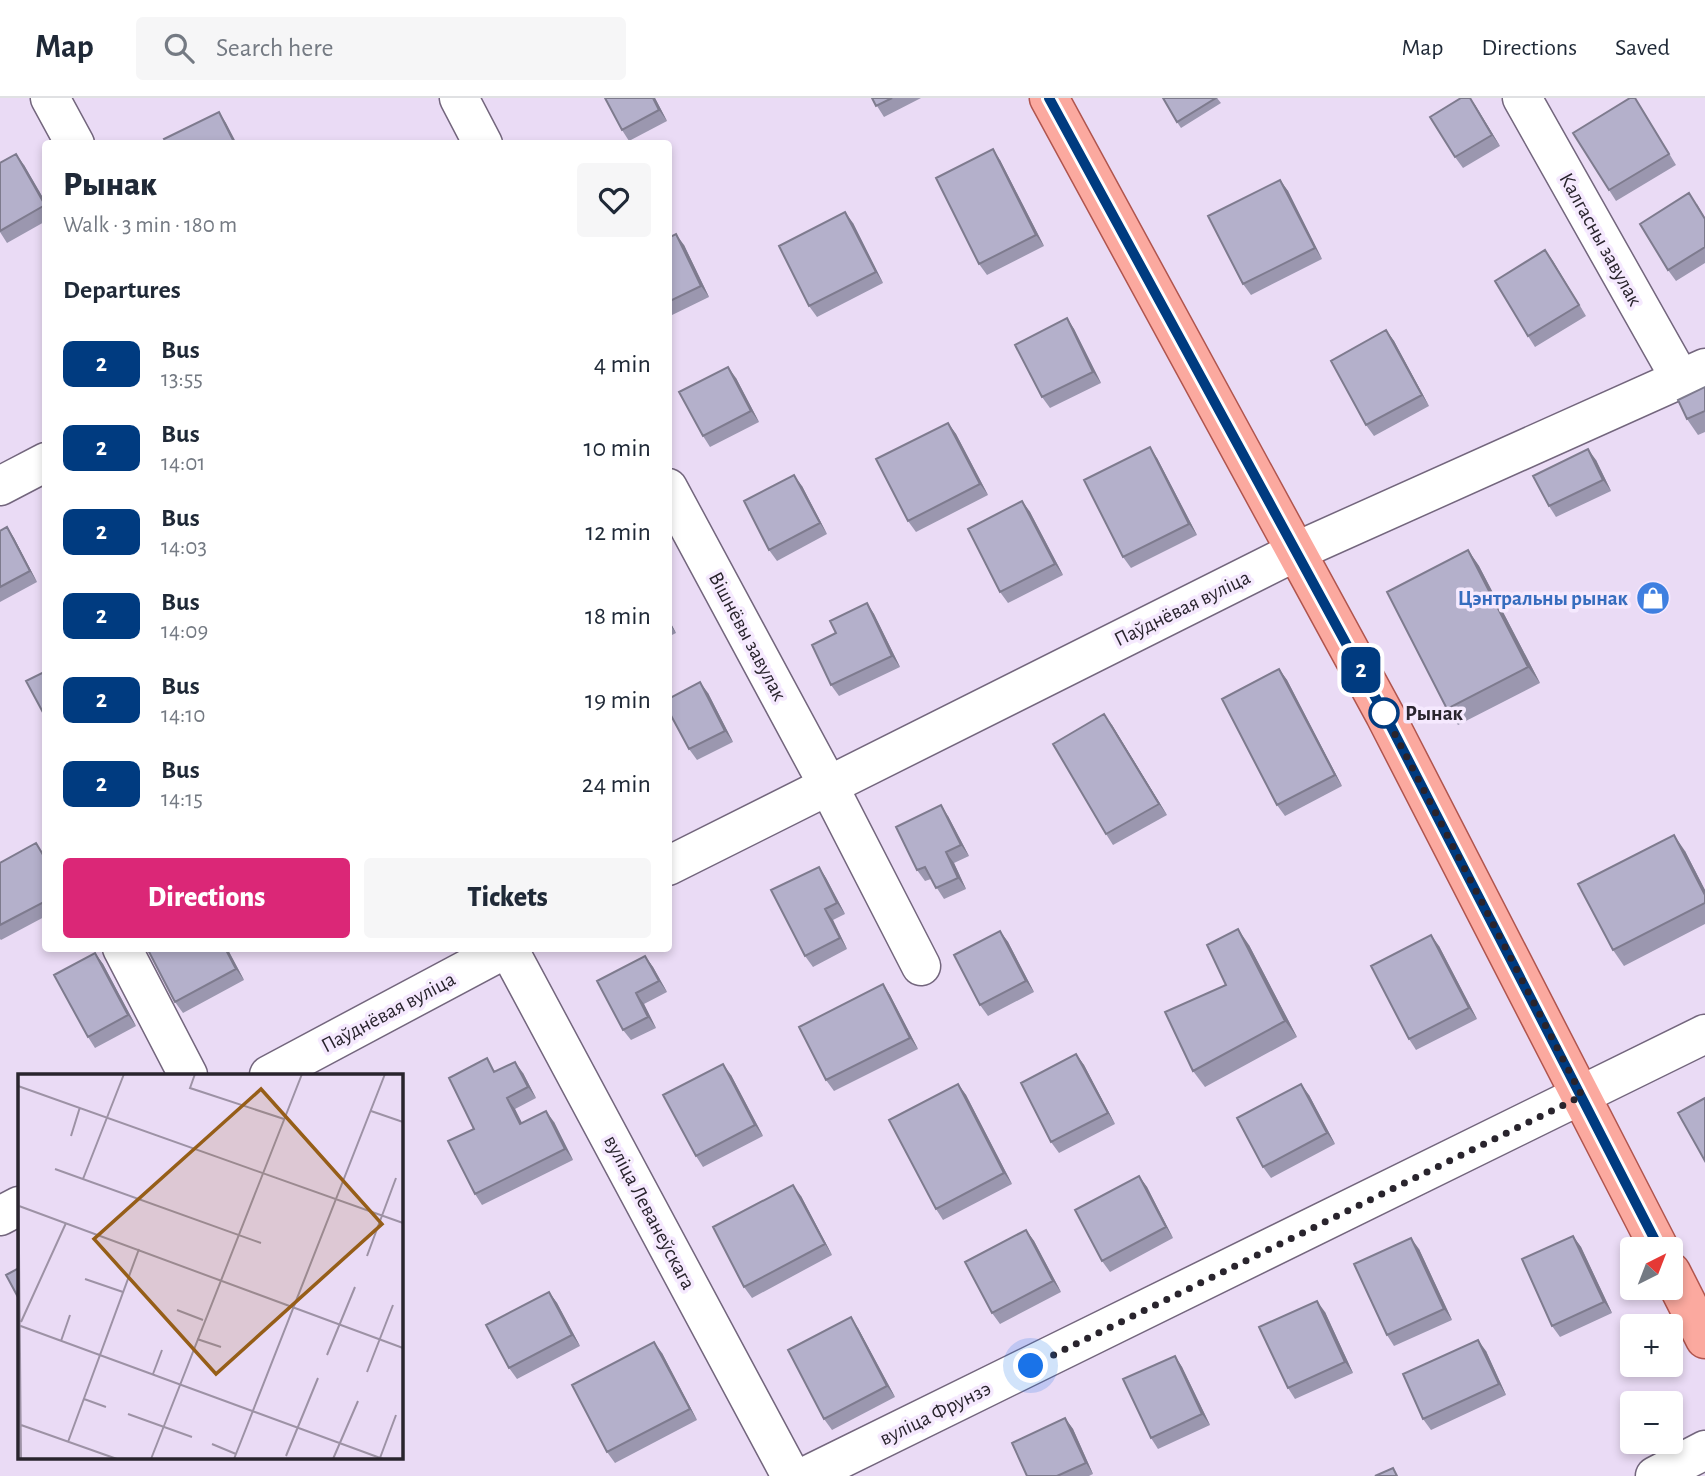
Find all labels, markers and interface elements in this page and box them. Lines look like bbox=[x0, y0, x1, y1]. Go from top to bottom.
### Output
search box bbox=[136, 17, 626, 80]
icon: search bbox=[160, 29, 198, 67]
text: Map bbox=[35, 31, 94, 64]
text: Search here bbox=[216, 35, 334, 61]
text: Map bbox=[1401, 36, 1443, 60]
text: Directions bbox=[1481, 36, 1577, 60]
text: Saved bbox=[1615, 36, 1670, 60]
button: heart bbox=[577, 163, 651, 237]
text: Рынак bbox=[63, 169, 157, 202]
street label: Калгасны завулак bbox=[1555, 169, 1646, 310]
text: Walk · 3 min · 180 m bbox=[63, 214, 237, 237]
text: Departures bbox=[63, 277, 181, 303]
text: Bus bbox=[161, 337, 200, 363]
text: 4 min bbox=[594, 351, 651, 377]
text: 2 bbox=[96, 352, 107, 376]
text: 13:55 bbox=[161, 368, 203, 391]
text: Bus bbox=[161, 421, 200, 447]
text: 10 min bbox=[584, 435, 651, 461]
text: 2 bbox=[96, 436, 107, 460]
text: 14:01 bbox=[161, 452, 205, 475]
text: Bus bbox=[161, 505, 200, 531]
text: 12 min bbox=[585, 519, 651, 545]
text: 2 bbox=[96, 520, 107, 544]
text: 14:03 bbox=[161, 536, 207, 559]
street label: Паўднёвая вуліца bbox=[1111, 566, 1254, 650]
street label: Вішнёвы завулак bbox=[705, 568, 791, 705]
shop icon: Цэнтральны рынак bbox=[1634, 579, 1672, 617]
place label: Цэнтральны рынак bbox=[1458, 588, 1629, 609]
text: Bus bbox=[161, 589, 200, 615]
text: 18 min bbox=[585, 603, 651, 629]
text: 2 bbox=[96, 604, 107, 628]
text: 14:09 bbox=[161, 620, 208, 643]
line badge: 2 bbox=[1338, 647, 1384, 693]
text: 2 bbox=[1355, 658, 1367, 682]
text: Bus bbox=[161, 673, 200, 699]
text: 19 min bbox=[585, 687, 651, 713]
text: 2 bbox=[96, 688, 107, 712]
marker: Рынак bbox=[1369, 698, 1399, 728]
place label: Рынак bbox=[1405, 703, 1463, 724]
text: 14:10 bbox=[161, 704, 205, 727]
text: Bus bbox=[161, 757, 200, 783]
text: 24 min bbox=[582, 771, 651, 797]
text: 2 bbox=[96, 772, 107, 796]
text: 14:15 bbox=[161, 788, 203, 811]
button: Directions bbox=[63, 858, 350, 938]
button: Tickets bbox=[364, 858, 651, 938]
street label: Паўднёвая вуліца bbox=[318, 968, 459, 1057]
inset map bbox=[18, 1074, 402, 1458]
street label: вуліца Леванеўскага bbox=[600, 1132, 699, 1293]
north arrow bbox=[1620, 1237, 1684, 1300]
map controls bbox=[1620, 1237, 1683, 1454]
button: + bbox=[1620, 1314, 1683, 1377]
your location bbox=[1013, 1348, 1048, 1383]
street label: вуліца Фрунзэ bbox=[876, 1378, 994, 1449]
button: − bbox=[1620, 1391, 1683, 1454]

